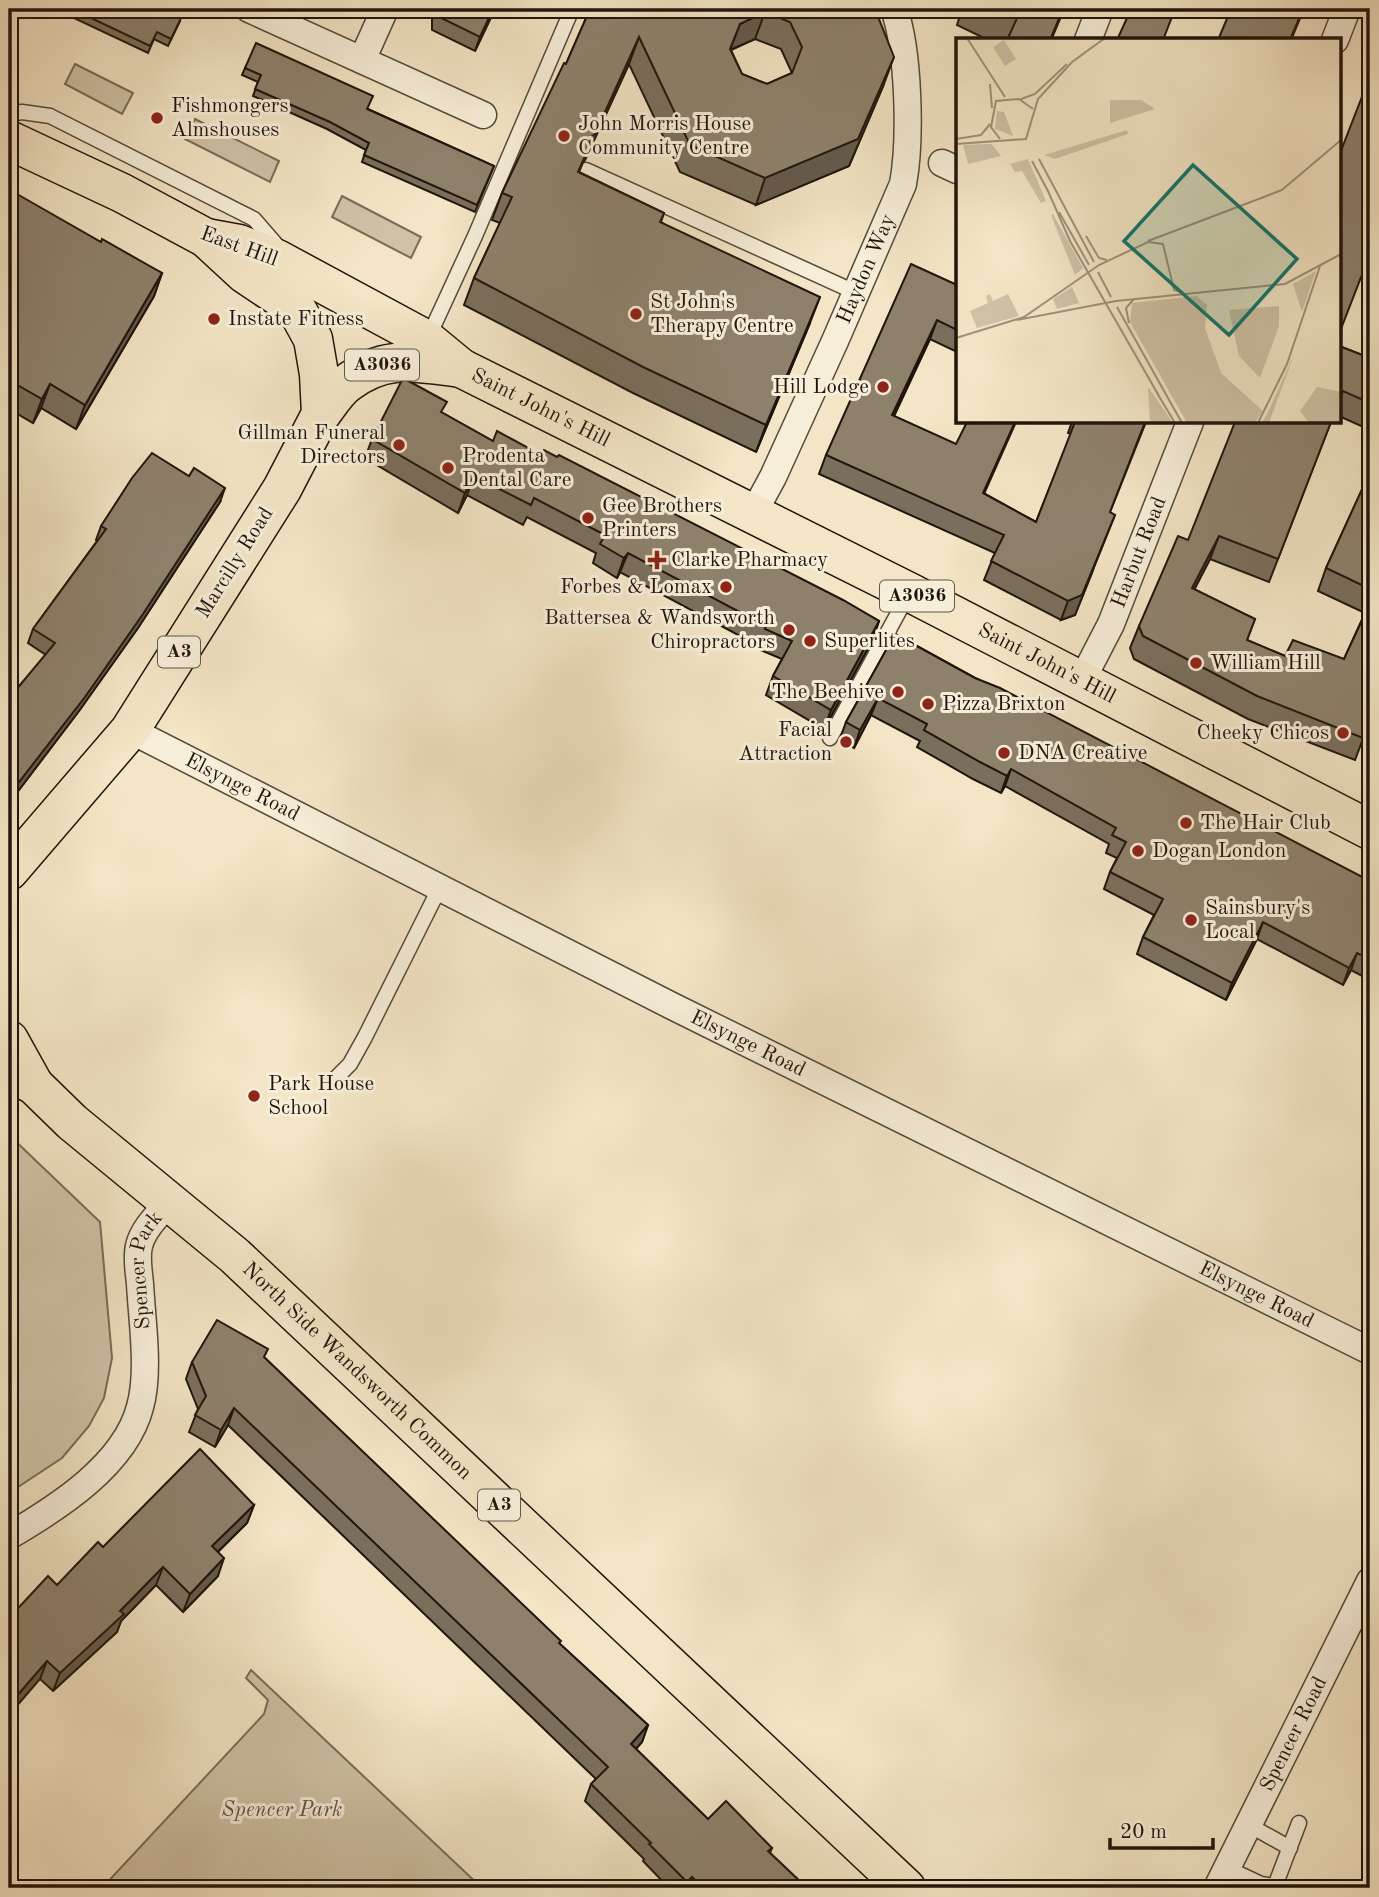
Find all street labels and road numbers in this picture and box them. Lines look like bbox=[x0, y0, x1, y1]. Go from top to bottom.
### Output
street label: Haydon Way bbox=[833, 211, 899, 327]
street label: East Hill bbox=[197, 223, 281, 271]
road number: A3036 bbox=[345, 350, 419, 380]
street label: Saint John's Hill bbox=[468, 364, 614, 451]
street label: Harbut Road bbox=[1108, 494, 1170, 611]
street label: Marcilly Road bbox=[193, 504, 277, 622]
road number: A3036 bbox=[880, 580, 954, 611]
street label: Saint John's Hill bbox=[975, 619, 1119, 708]
road number: A3 bbox=[158, 636, 200, 667]
street label: Elsynge Road bbox=[182, 749, 303, 825]
street label: Elsynge Road bbox=[687, 1006, 809, 1081]
street label: Spencer Park bbox=[127, 1207, 166, 1330]
street label: North Side Wandsworth Common bbox=[238, 1258, 476, 1484]
street label: Elsynge Road bbox=[1195, 1258, 1317, 1332]
road number: A3 bbox=[478, 1490, 520, 1520]
street label: Spencer Road bbox=[1256, 1673, 1331, 1795]

